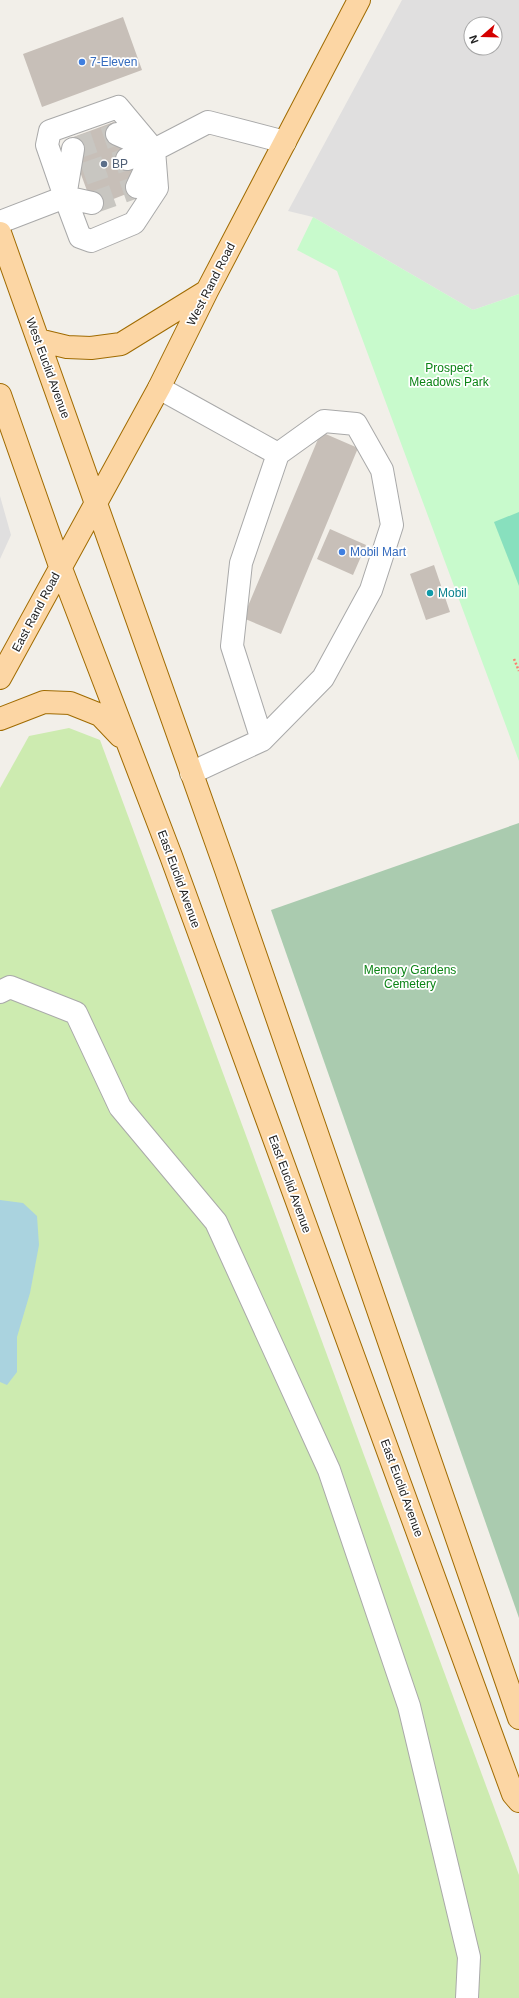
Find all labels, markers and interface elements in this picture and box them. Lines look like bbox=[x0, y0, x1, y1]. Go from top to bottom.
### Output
north arrow bbox=[463, 16, 503, 56]
text: N bbox=[467, 34, 481, 45]
place label: 7-Eleven bbox=[90, 55, 137, 69]
marker: 7-Eleven bbox=[77, 57, 87, 67]
place label: BP bbox=[112, 157, 128, 171]
marker: BP bbox=[99, 159, 109, 169]
street label: West Rand Road bbox=[184, 240, 238, 328]
street label: West Euclid Avenue bbox=[23, 316, 73, 421]
park label: Prospect Meadows Park bbox=[409, 361, 490, 389]
place label: Mobil Mart bbox=[350, 545, 407, 559]
marker: Mobil Mart bbox=[337, 547, 347, 557]
street label: East Rand Road bbox=[9, 570, 63, 654]
place label: Mobil bbox=[438, 586, 467, 600]
marker: Mobil bbox=[425, 588, 435, 598]
street label: East Euclid Avenue bbox=[155, 828, 203, 930]
park label: Memory Gardens Cemetery bbox=[364, 963, 456, 991]
street label: East Euclid Avenue bbox=[266, 1133, 314, 1235]
street label: East Euclid Avenue bbox=[378, 1437, 426, 1539]

